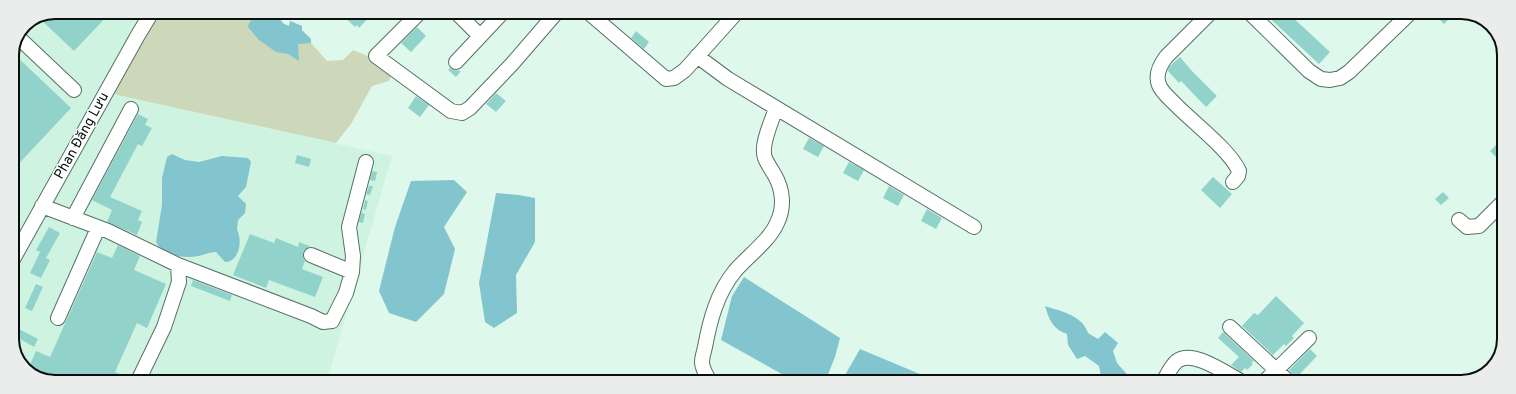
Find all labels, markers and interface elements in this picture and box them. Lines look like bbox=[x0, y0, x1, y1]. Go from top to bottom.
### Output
street label: Phan Đăng Lưu bbox=[51, 90, 113, 182]

